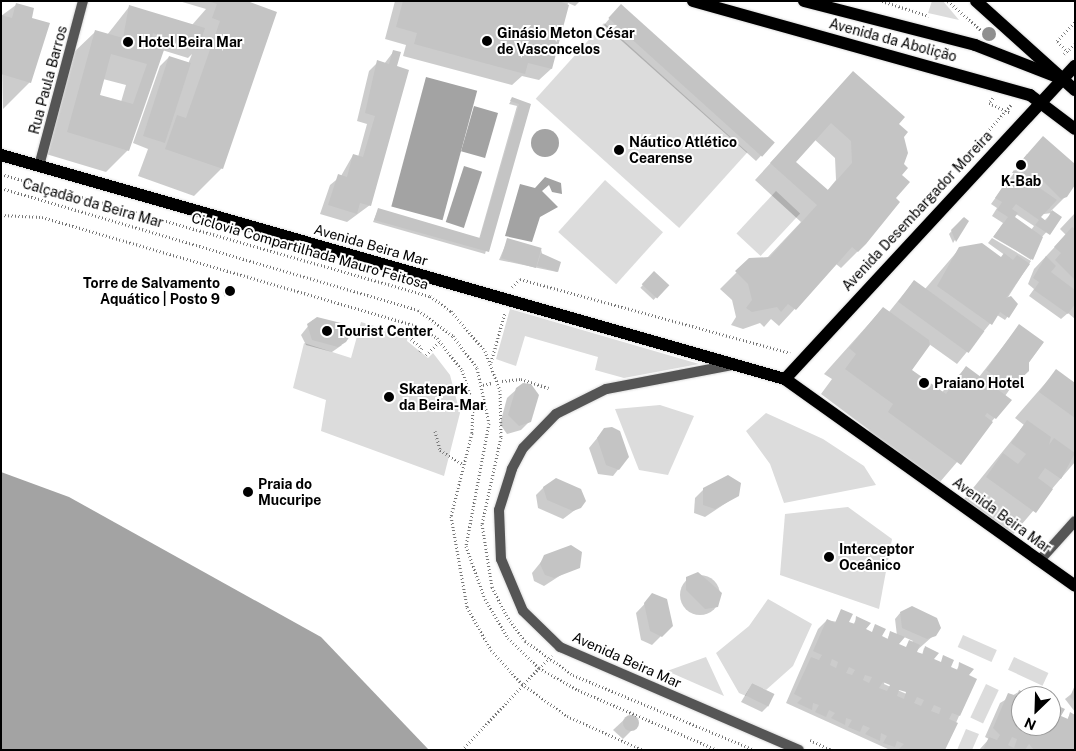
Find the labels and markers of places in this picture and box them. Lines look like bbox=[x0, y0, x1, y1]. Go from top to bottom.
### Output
place label: Ginásio Meton César de Vasconcelos bbox=[497, 25, 635, 58]
place label: Hotel Beira Mar bbox=[138, 34, 243, 50]
marker: Ginásio Meton César de Vasconcelos bbox=[481, 35, 493, 47]
marker: Hotel Beira Mar bbox=[122, 36, 134, 48]
place label: Náutico Atlético Cearense bbox=[629, 134, 737, 166]
marker: Náutico Atlético Cearense bbox=[613, 144, 625, 156]
marker: K-Bab bbox=[1015, 159, 1027, 171]
place label: K-Bab bbox=[1001, 173, 1041, 189]
place label: Torre de Salvamento Aquático | Posto 9 bbox=[83, 275, 220, 308]
marker: Torre de Salvamento Aquático | Posto 9 bbox=[224, 285, 236, 297]
place label: Tourist Center bbox=[337, 323, 432, 339]
marker: Tourist Center bbox=[321, 325, 333, 337]
place label: Praiano Hotel bbox=[934, 375, 1025, 391]
marker: Praiano Hotel bbox=[918, 377, 930, 389]
place label: Skatepark da Beira-Mar bbox=[399, 381, 486, 414]
marker: Skatepark da Beira-Mar bbox=[383, 391, 395, 403]
place label: Praia do Mucuripe bbox=[258, 476, 321, 508]
marker: Praia do Mucuripe bbox=[242, 486, 254, 498]
place label: Interceptor Oceânico bbox=[839, 541, 914, 574]
marker: Interceptor Oceânico bbox=[823, 551, 835, 563]

